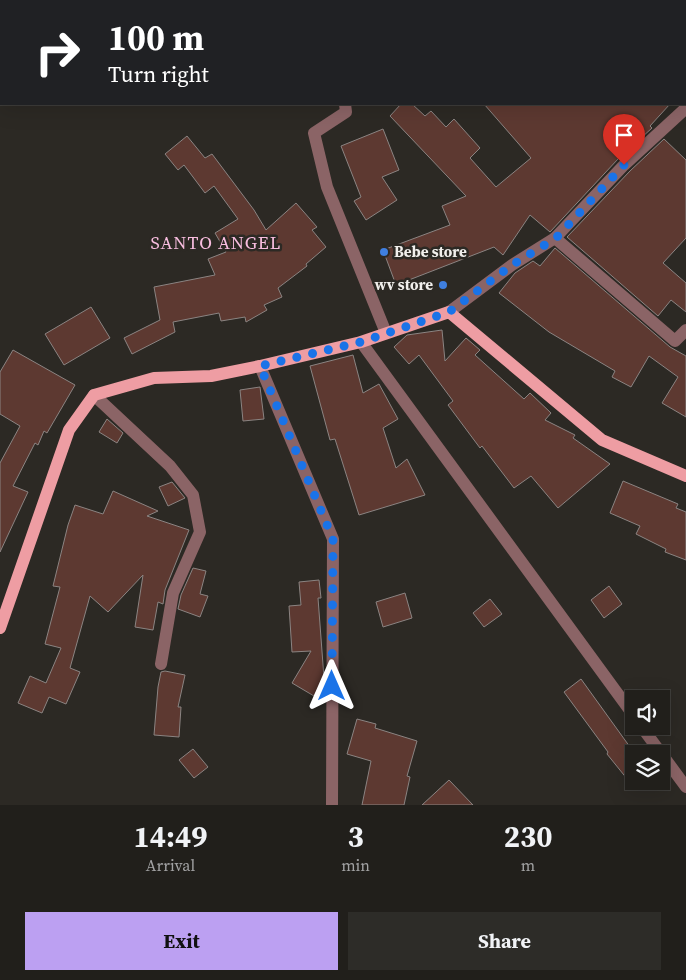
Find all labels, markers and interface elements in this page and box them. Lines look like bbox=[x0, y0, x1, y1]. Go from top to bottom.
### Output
text: 100 m bbox=[108, 14, 204, 62]
icon: right bbox=[25, 20, 90, 85]
text: Turn right bbox=[108, 59, 209, 89]
pin bbox=[603, 114, 645, 165]
icon: arrive bbox=[610, 121, 638, 149]
district label: SANTO ANGEL bbox=[151, 230, 281, 255]
place label: Bebe store bbox=[394, 241, 467, 262]
marker: Bebe store bbox=[378, 246, 390, 258]
place label: wv store bbox=[374, 274, 433, 295]
marker: wv store bbox=[437, 279, 449, 291]
position arrow bbox=[305, 659, 357, 711]
map controls bbox=[625, 690, 670, 790]
button: sound bbox=[625, 690, 670, 735]
button: layers bbox=[625, 745, 670, 790]
text: 14:49 bbox=[134, 816, 208, 857]
text: 3 bbox=[347, 816, 364, 857]
text: 230 bbox=[504, 816, 552, 857]
text: Arrival bbox=[146, 854, 195, 876]
text: min bbox=[341, 854, 370, 876]
text: m bbox=[521, 854, 535, 876]
button: Exit bbox=[25, 912, 338, 970]
button: Share bbox=[348, 912, 661, 970]

